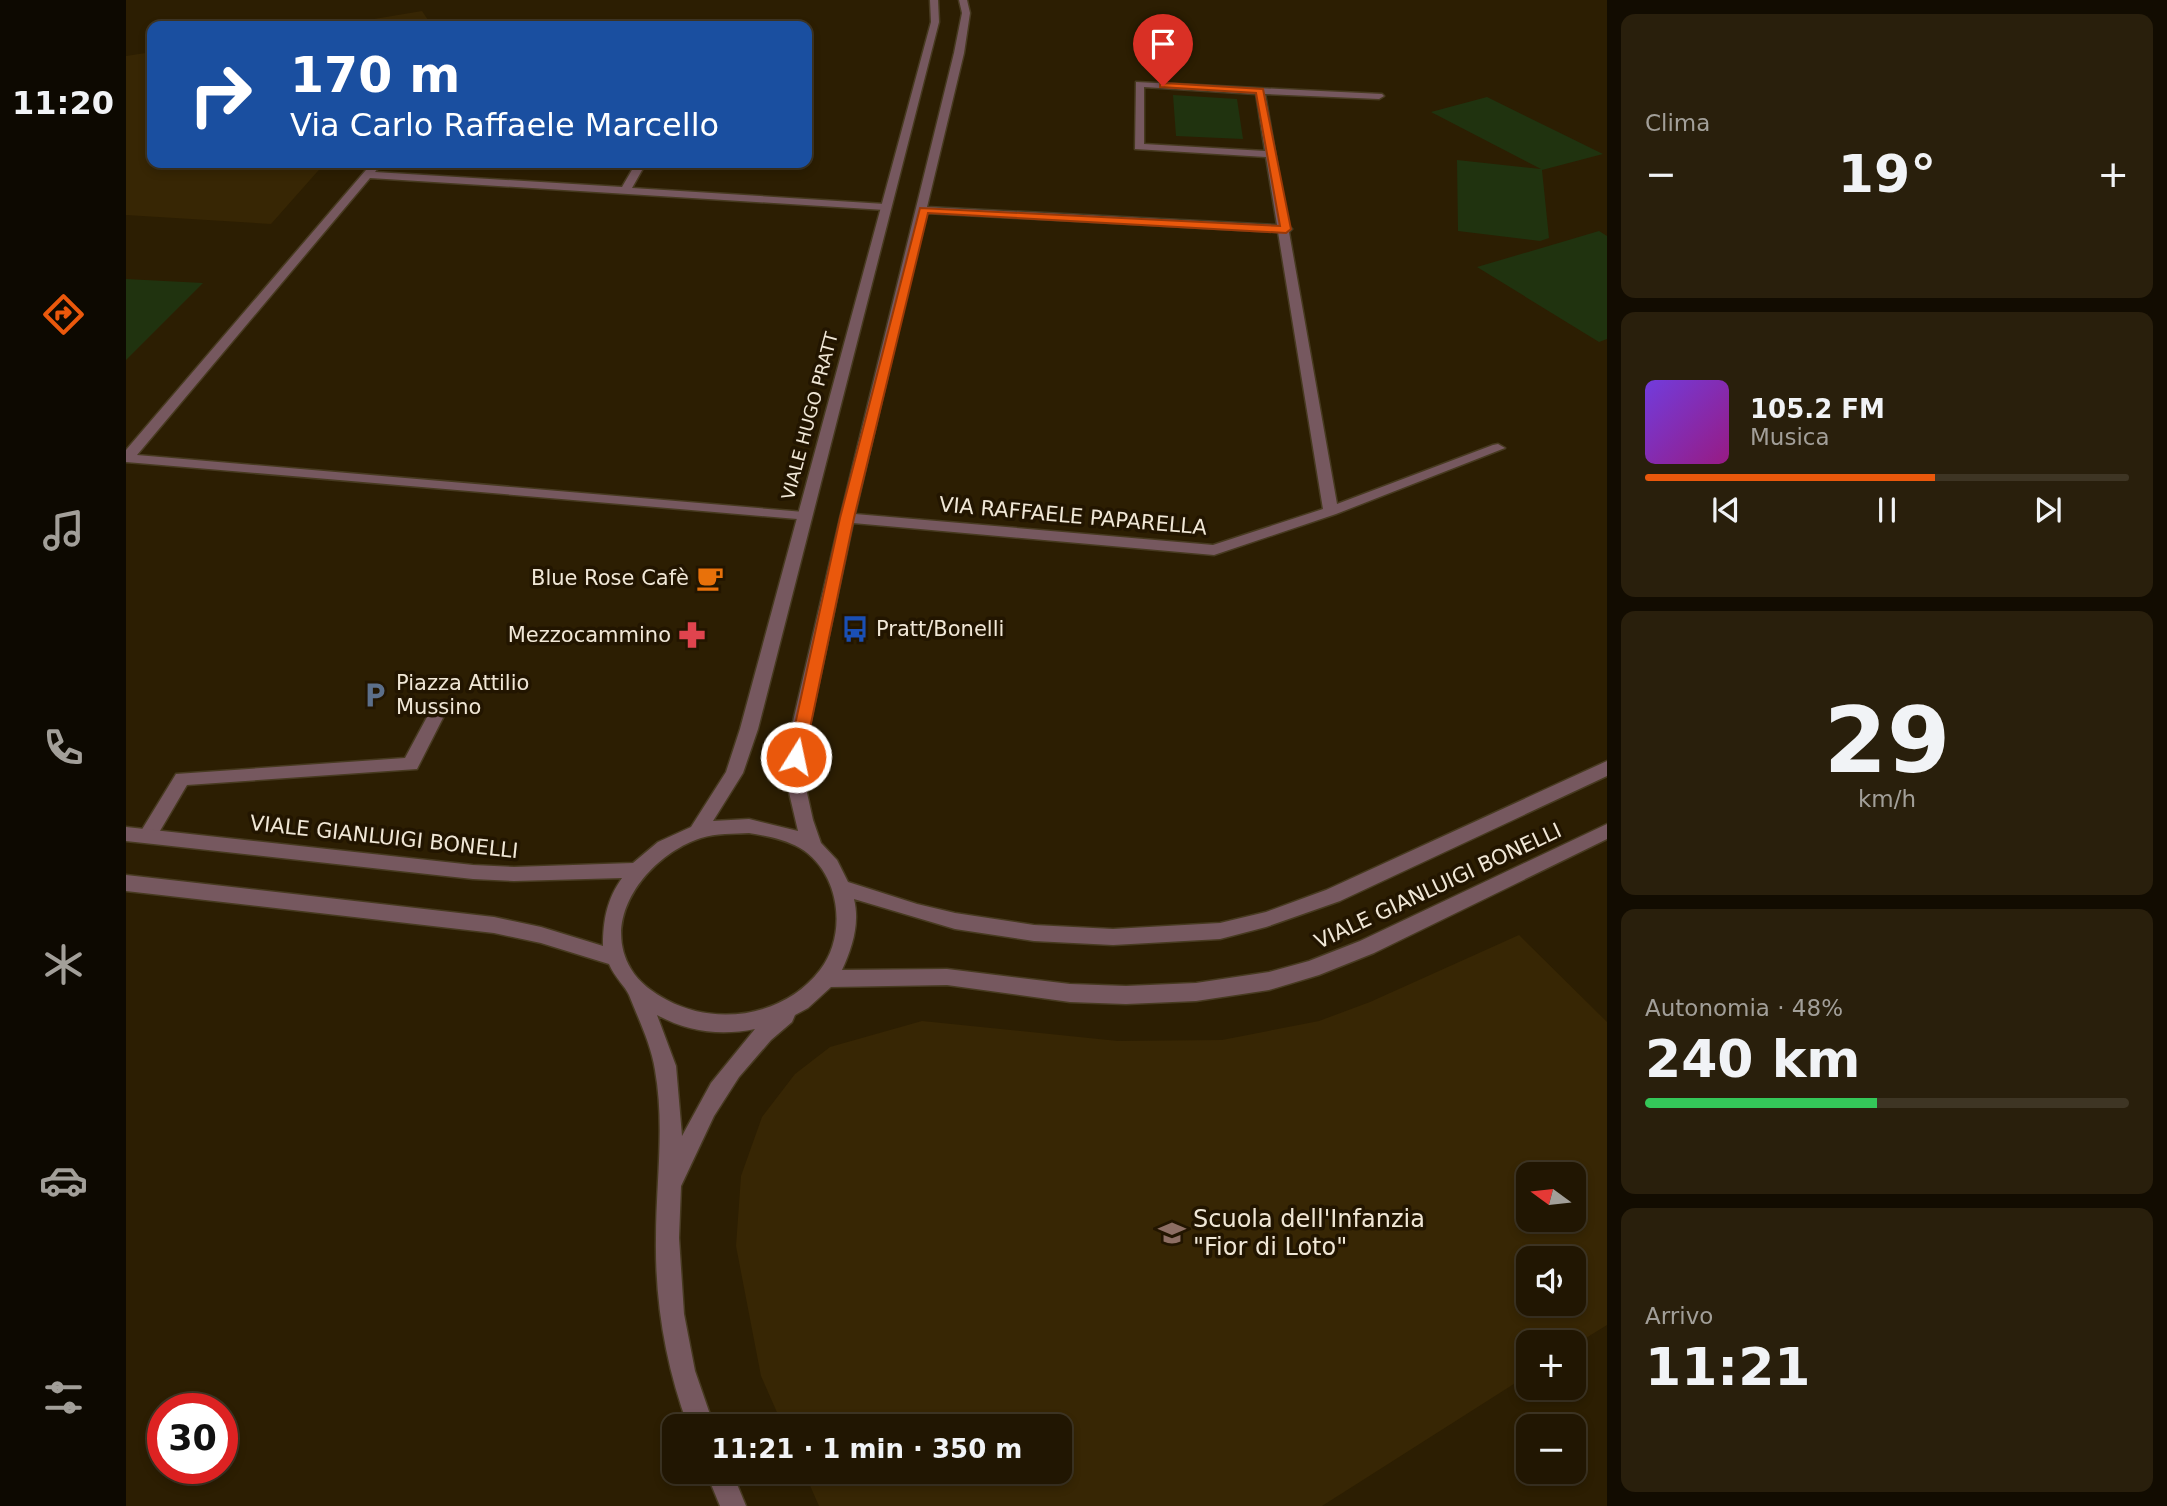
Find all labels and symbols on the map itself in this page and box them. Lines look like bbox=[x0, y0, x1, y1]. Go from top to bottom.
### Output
pin bbox=[1133, 14, 1193, 86]
street label: VIALE HUGO PRATT bbox=[777, 329, 842, 502]
street label: VIA RAFFAELE PAPARELLA bbox=[938, 492, 1209, 540]
cafe icon: Blue Rose Cafè bbox=[695, 563, 725, 593]
place label: Blue Rose Cafè bbox=[531, 566, 689, 590]
bus stop icon: Pratt/Bonelli bbox=[840, 614, 870, 644]
place label: Pratt/Bonelli bbox=[876, 617, 1004, 641]
pharmacy icon: Mezzocammino bbox=[677, 620, 707, 650]
place label: Mezzocammino bbox=[508, 623, 671, 647]
place label: Piazza Attilio Mussino bbox=[396, 671, 529, 719]
parking icon: Piazza Attilio Mussino bbox=[360, 680, 390, 710]
position arrow bbox=[759, 720, 833, 794]
street label: VIALE GIANLUIGI BONELLI bbox=[249, 811, 519, 863]
street label: VIALE GIANLUIGI BONELLI bbox=[1311, 818, 1565, 954]
north arrow bbox=[1516, 1162, 1586, 1232]
place label: Scuola dell'Infanzia "Fior di Loto" bbox=[1193, 1205, 1425, 1261]
school or university icon: Scuola dell'Infanzia "Fior di Loto" bbox=[1157, 1218, 1187, 1248]
speed limit sign: 30 bbox=[147, 1393, 238, 1484]

